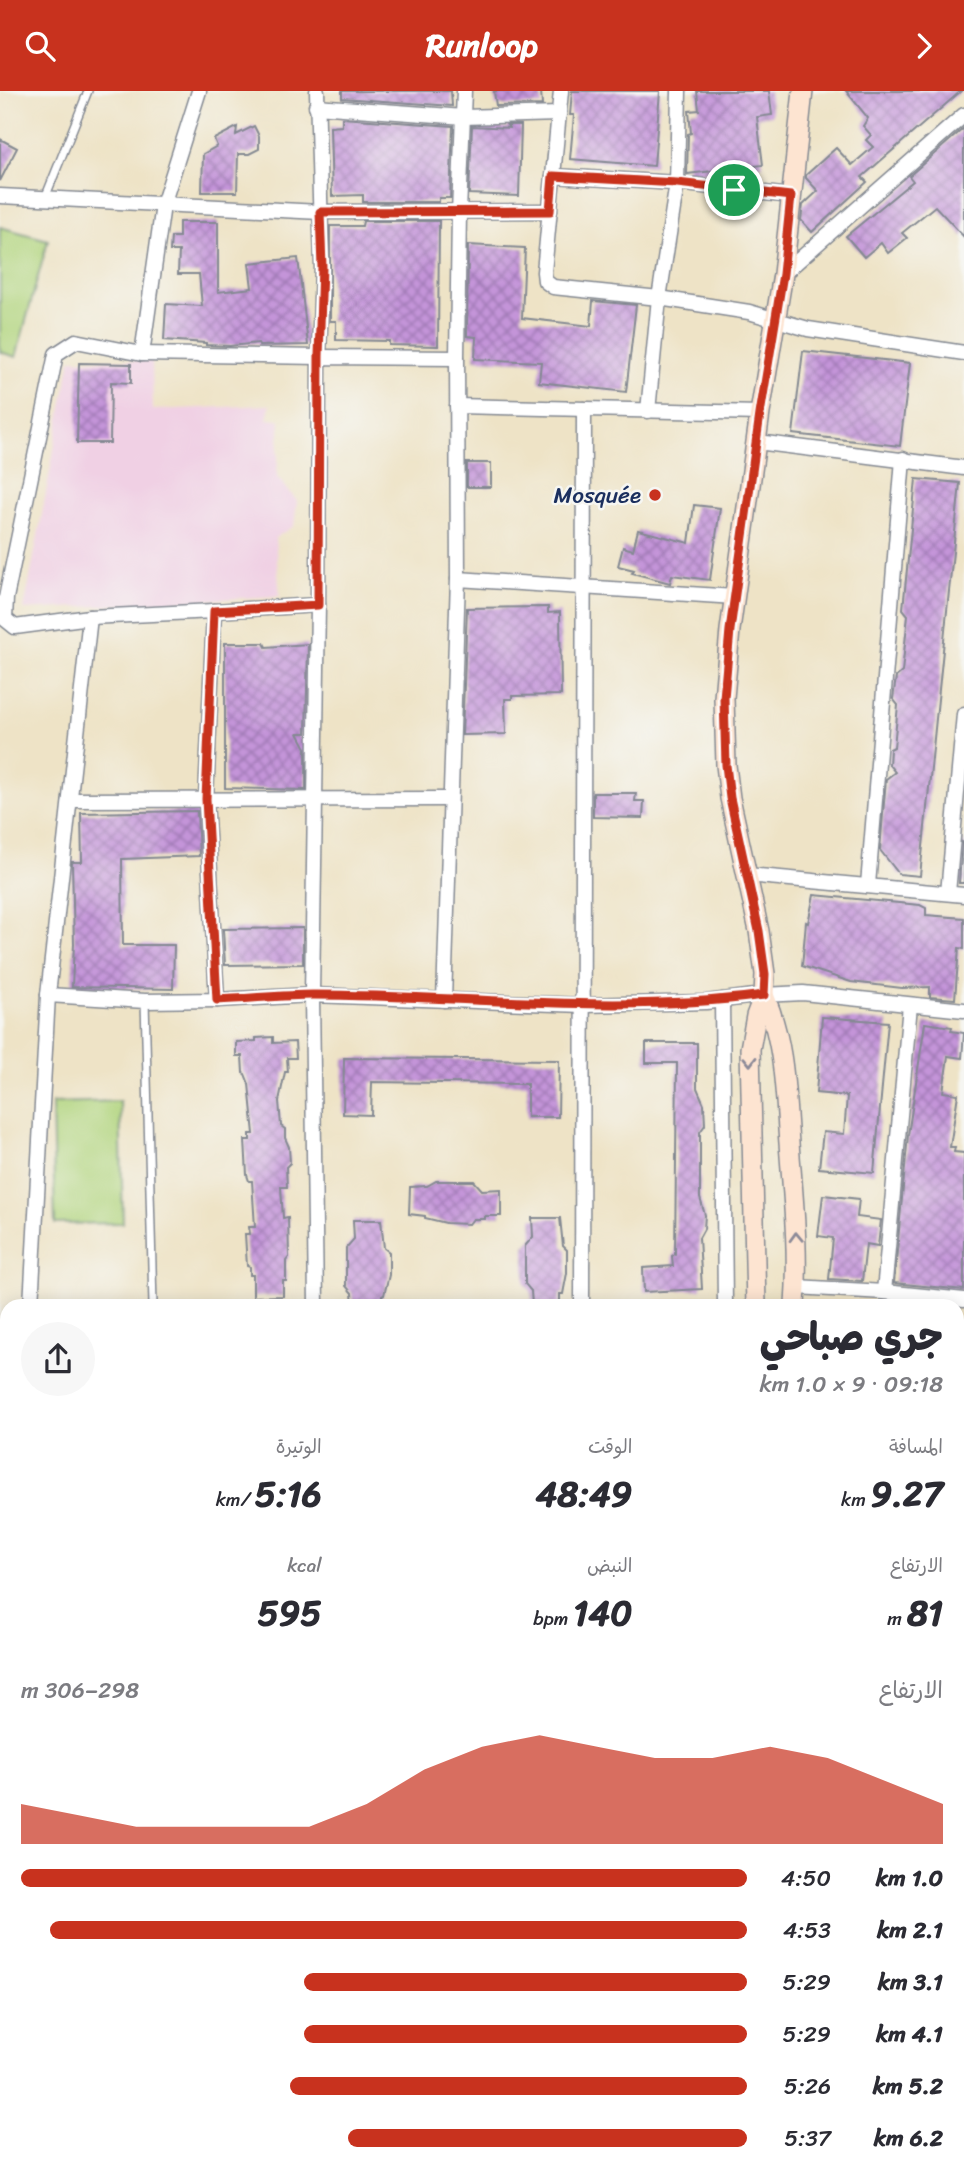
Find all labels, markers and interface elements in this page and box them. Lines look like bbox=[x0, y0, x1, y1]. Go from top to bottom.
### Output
text: Runloop bbox=[426, 17, 538, 74]
icon: search bbox=[21, 27, 59, 65]
icon: forward bbox=[905, 27, 943, 65]
pin bbox=[704, 160, 764, 220]
icon: arrive bbox=[715, 171, 753, 209]
place label: Mosquée bbox=[554, 475, 641, 516]
marker: Mosquée bbox=[647, 487, 663, 503]
one-way arrow bbox=[743, 1056, 758, 1067]
one-way arrow bbox=[788, 1232, 803, 1243]
text: جري صباحي bbox=[760, 1304, 943, 1371]
button: share bbox=[21, 1322, 95, 1396]
text: 09:18 · 9 × 1.0 km bbox=[759, 1364, 943, 1405]
text: الوتيرة bbox=[276, 1430, 322, 1463]
text: الوقت bbox=[588, 1430, 632, 1463]
text: المسافة bbox=[889, 1430, 943, 1463]
text: 5:16 bbox=[255, 1463, 322, 1525]
text: 48:49 bbox=[535, 1463, 632, 1525]
text: 9.27 bbox=[871, 1463, 943, 1525]
text: /km bbox=[216, 1483, 255, 1516]
text: km bbox=[841, 1483, 871, 1516]
text: kcal bbox=[287, 1549, 322, 1582]
text: النبض bbox=[587, 1549, 632, 1582]
text: الارتفاع bbox=[890, 1549, 943, 1582]
text: 595 bbox=[257, 1582, 322, 1644]
text: 140 bbox=[573, 1582, 632, 1644]
text: 81 bbox=[907, 1582, 943, 1644]
text: bpm bbox=[533, 1602, 573, 1635]
text: m bbox=[887, 1602, 907, 1635]
text: 298–306 m bbox=[21, 1670, 139, 1711]
text: الارتفاع bbox=[879, 1670, 943, 1711]
text: 4:50 bbox=[781, 1858, 831, 1899]
text: 1.0 km bbox=[876, 1858, 943, 1899]
text: 4:53 bbox=[783, 1910, 831, 1951]
text: 2.1 km bbox=[877, 1910, 943, 1951]
text: 5:29 bbox=[783, 1962, 831, 2003]
text: 3.1 km bbox=[878, 1962, 943, 2003]
text: 5:29 bbox=[783, 2014, 831, 2055]
text: 4.1 km bbox=[876, 2014, 943, 2055]
text: 5:26 bbox=[784, 2066, 831, 2107]
text: 5.2 km bbox=[873, 2066, 943, 2107]
text: 5:37 bbox=[784, 2118, 831, 2159]
text: 6.2 km bbox=[874, 2118, 943, 2159]

